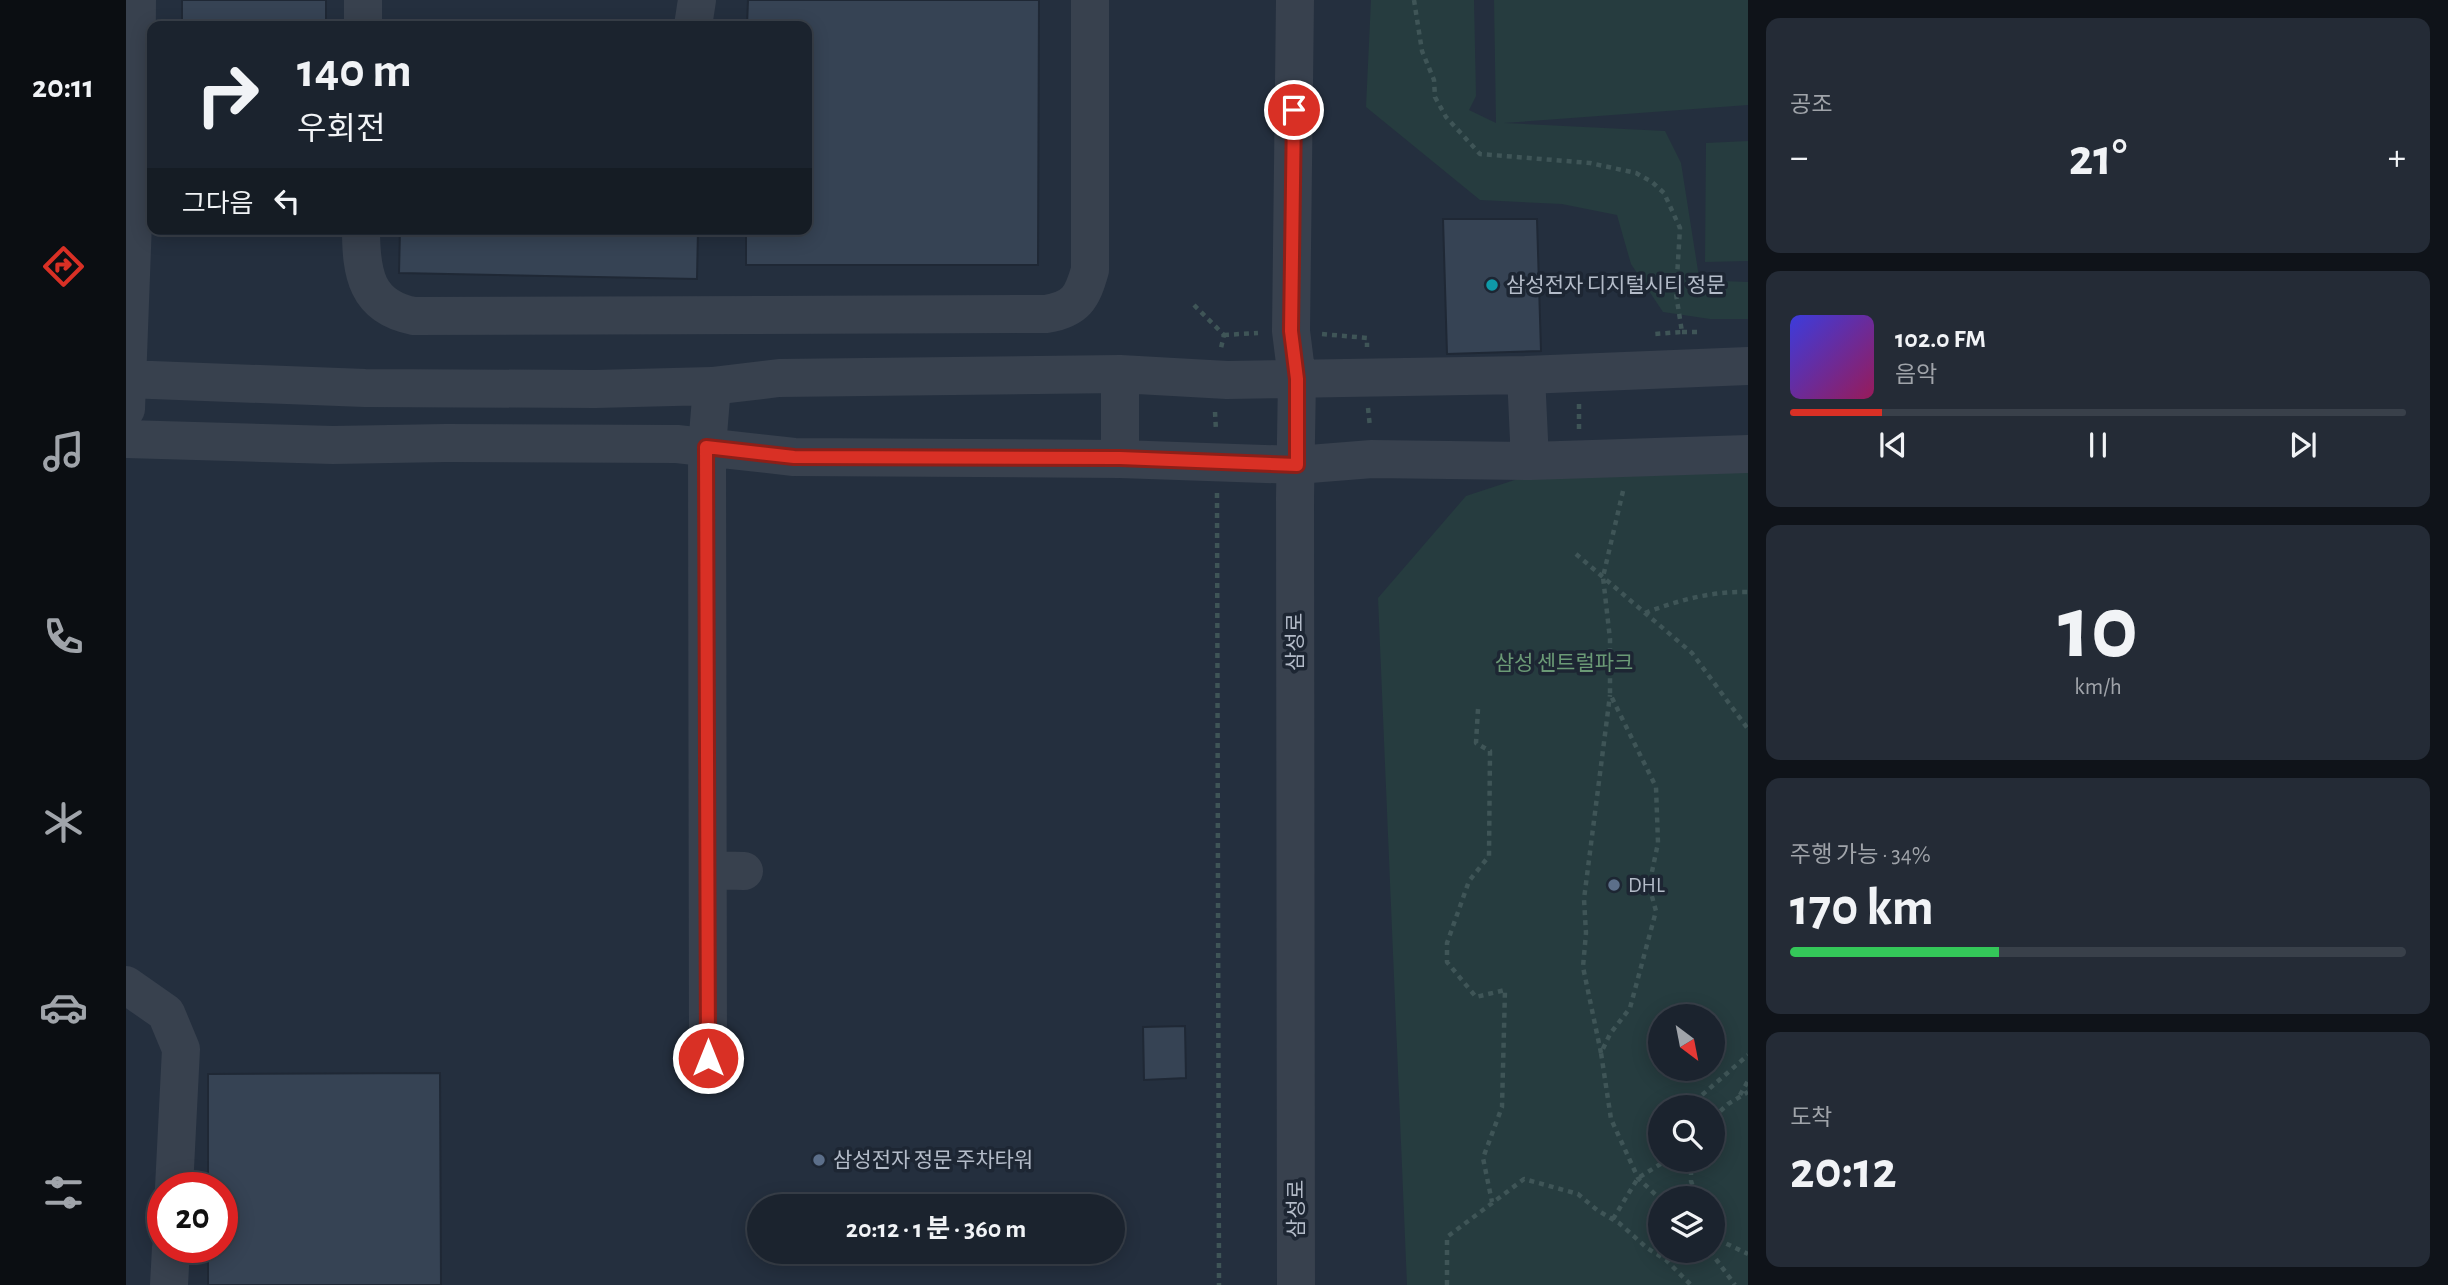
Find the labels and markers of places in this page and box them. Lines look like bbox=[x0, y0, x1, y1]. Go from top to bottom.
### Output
pin bbox=[1264, 80, 1324, 140]
place label: 삼성전자 디지털시티 정문 bbox=[1506, 274, 1725, 296]
marker: 삼성전자 디지털시티 정문 bbox=[1484, 277, 1500, 293]
place label: DHL bbox=[1628, 875, 1665, 896]
marker: DHL bbox=[1606, 877, 1622, 893]
place label: 삼성전자 정문 주차타워 bbox=[833, 1149, 1033, 1171]
marker: 삼성전자 정문 주차타워 bbox=[811, 1152, 827, 1168]

